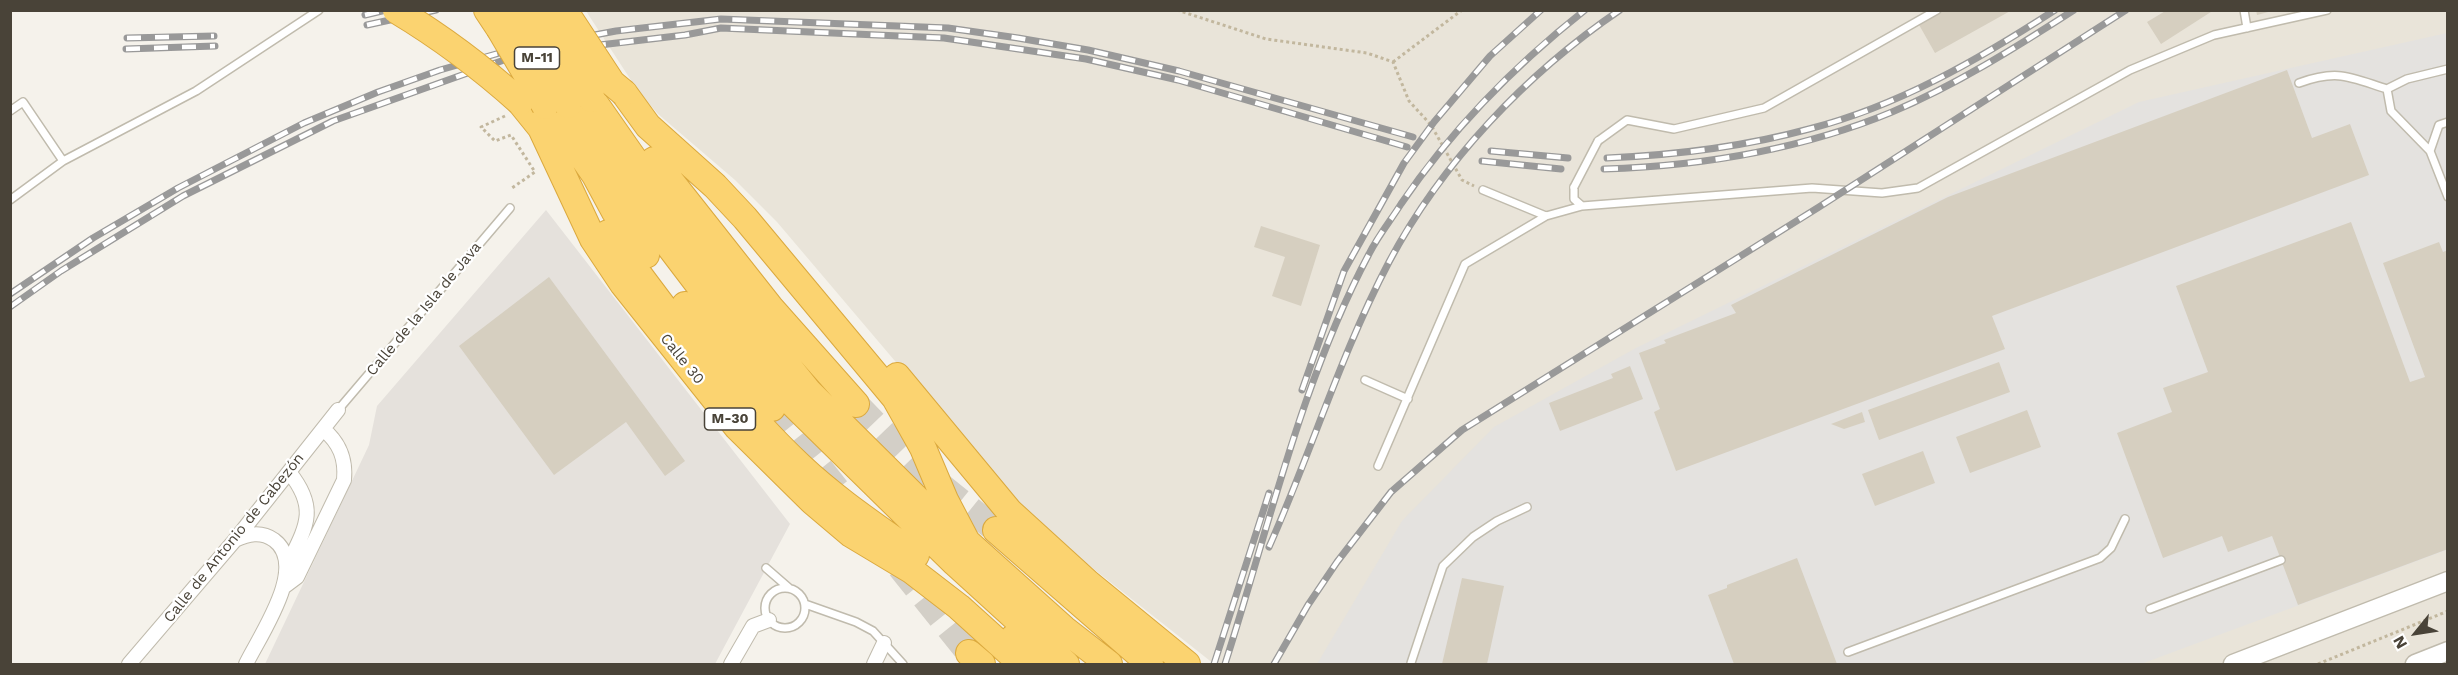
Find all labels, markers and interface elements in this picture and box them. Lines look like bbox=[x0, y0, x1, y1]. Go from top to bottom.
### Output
road number: M-11 bbox=[514, 47, 560, 69]
street label: Calle de la Isla de Java bbox=[363, 238, 485, 380]
street label: Calle 30 bbox=[656, 330, 708, 388]
road number: M-30 bbox=[704, 408, 756, 430]
street label: Calle de Antonio de Cabezón bbox=[160, 450, 308, 626]
north arrow bbox=[2386, 603, 2446, 663]
text: N bbox=[2389, 632, 2411, 652]

